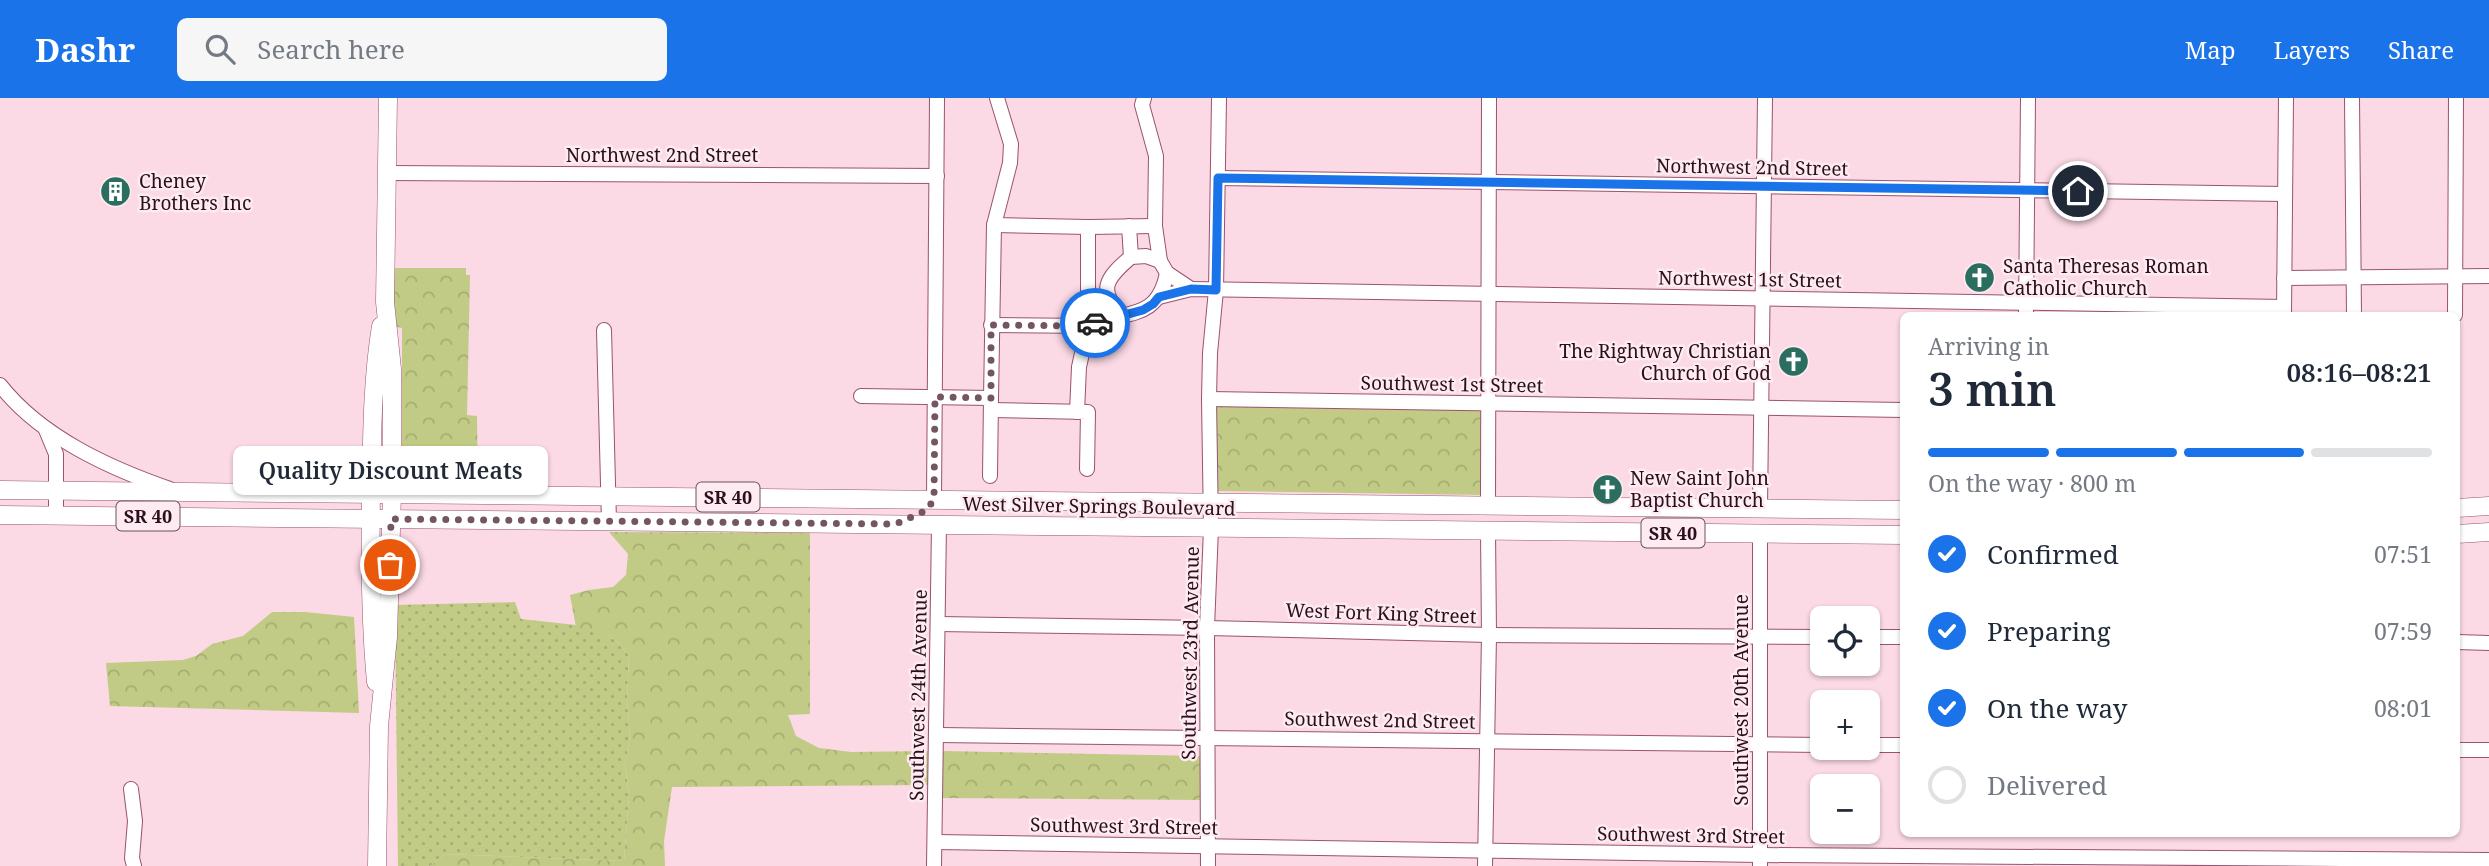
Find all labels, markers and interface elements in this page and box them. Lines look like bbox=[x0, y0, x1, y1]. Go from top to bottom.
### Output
search box bbox=[177, 18, 667, 81]
text: Dashr bbox=[35, 27, 135, 72]
icon: search bbox=[201, 30, 239, 68]
text: Search here bbox=[257, 31, 405, 67]
text: Map bbox=[2185, 33, 2236, 66]
text: Layers bbox=[2274, 33, 2350, 66]
text: Share bbox=[2388, 33, 2454, 66]
street label: Northwest 2nd Street bbox=[566, 142, 758, 168]
street label: Northwest 2nd Street bbox=[1656, 152, 1849, 182]
pin bbox=[2048, 161, 2108, 221]
place label: Cheney Brothers Inc bbox=[139, 168, 251, 216]
icon: home bbox=[2059, 172, 2097, 210]
building icon: Cheney Brothers Inc bbox=[99, 175, 133, 209]
place label: Santa Theresas Roman Catholic Church bbox=[2003, 253, 2209, 301]
church icon: Santa Theresas Roman Catholic Church bbox=[1963, 260, 1997, 294]
street label: Northwest 1st Street bbox=[1658, 264, 1842, 294]
courier bbox=[1060, 288, 1130, 358]
icon: car bbox=[1076, 304, 1114, 342]
text: Arriving in bbox=[1928, 330, 2049, 362]
place label: The Rightway Christian Church of God bbox=[1559, 338, 1771, 386]
church icon: The Rightway Christian Church of God bbox=[1777, 345, 1811, 379]
text: 08:16–08:21 bbox=[2286, 354, 2432, 390]
text: 3 min bbox=[1928, 357, 2056, 419]
street label: Southwest 1st Street bbox=[1360, 369, 1544, 399]
callout: Quality Discount Meats bbox=[232, 446, 548, 495]
text: Quality Discount Meats bbox=[258, 454, 523, 486]
place label: New Saint John Baptist Church bbox=[1630, 465, 1769, 513]
text: On the way · 800 m bbox=[1928, 467, 2136, 499]
church icon: New Saint John Baptist Church bbox=[1590, 472, 1624, 506]
road number: SR 40 bbox=[696, 482, 760, 512]
street label: West Silver Springs Boulevard bbox=[962, 491, 1236, 521]
road number: SR 40 bbox=[116, 502, 180, 530]
road number: SR 40 bbox=[1642, 519, 1704, 548]
pin bbox=[360, 535, 420, 595]
icon: check bbox=[1928, 535, 1966, 573]
text: Confirmed bbox=[1987, 536, 2119, 572]
text: 07:51 bbox=[2374, 538, 2432, 570]
icon: bag bbox=[371, 546, 409, 584]
street label: Southwest 23rd Avenue bbox=[1175, 546, 1205, 760]
street label: Southwest 24th Avenue bbox=[903, 589, 933, 801]
street label: Southwest 20th Avenue bbox=[1728, 594, 1754, 806]
street label: West Fort King Street bbox=[1285, 597, 1477, 629]
map controls bbox=[1810, 606, 1880, 844]
button: locate bbox=[1810, 606, 1880, 676]
icon: check bbox=[1928, 612, 1966, 650]
text: Preparing bbox=[1987, 613, 2111, 649]
text: 07:59 bbox=[2374, 615, 2432, 647]
icon: check bbox=[1928, 689, 1966, 727]
button: + bbox=[1810, 690, 1880, 760]
text: On the way bbox=[1987, 690, 2127, 726]
text: 08:01 bbox=[2374, 692, 2432, 724]
street label: Southwest 2nd Street bbox=[1284, 705, 1476, 735]
text: Delivered bbox=[1987, 767, 2107, 803]
button: − bbox=[1810, 774, 1880, 844]
street label: Southwest 3rd Street bbox=[1030, 811, 1219, 841]
street label: Southwest 3rd Street bbox=[1597, 820, 1786, 850]

